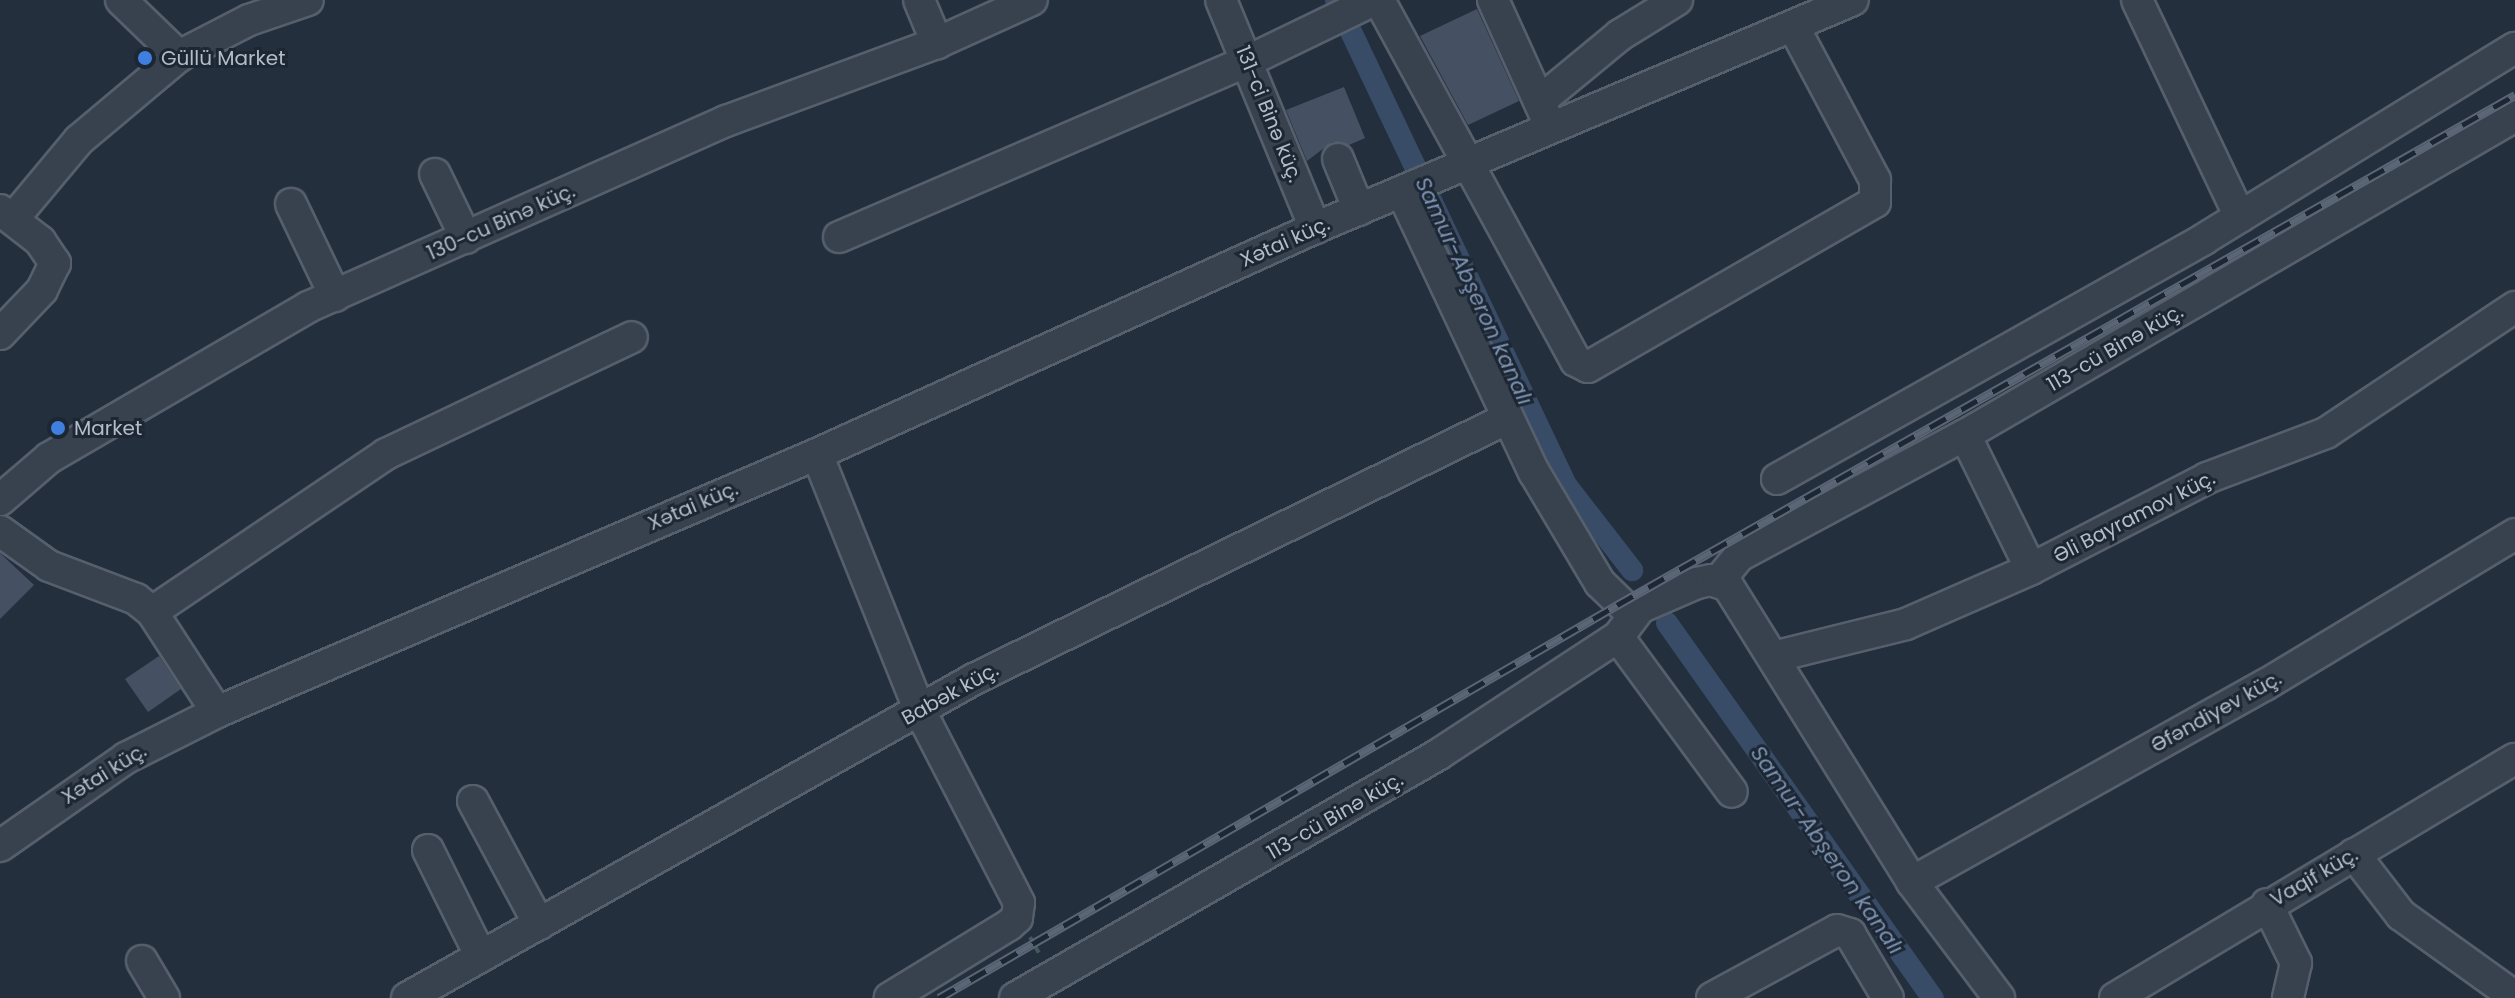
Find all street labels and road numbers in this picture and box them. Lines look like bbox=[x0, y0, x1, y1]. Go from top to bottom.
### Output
street label: 131-ci Binə küç. bbox=[1231, 42, 1307, 186]
street label: 130-cu Binə küç. bbox=[423, 179, 579, 265]
street label: Xətai küç. bbox=[1237, 212, 1333, 272]
street label: 113-cü Binə küç. bbox=[2043, 299, 2187, 397]
street label: Əli Bayramov küç. bbox=[2049, 466, 2219, 568]
street label: Xətai küç. bbox=[644, 476, 742, 536]
street label: Babək küç. bbox=[897, 658, 1003, 730]
street label: Əfəndiyev küç. bbox=[2147, 666, 2285, 758]
street label: Xətai küç. bbox=[57, 739, 151, 809]
street label: 113-cü Binə küç. bbox=[1263, 767, 1407, 865]
street label: Vaqif küç. bbox=[2266, 842, 2362, 912]

